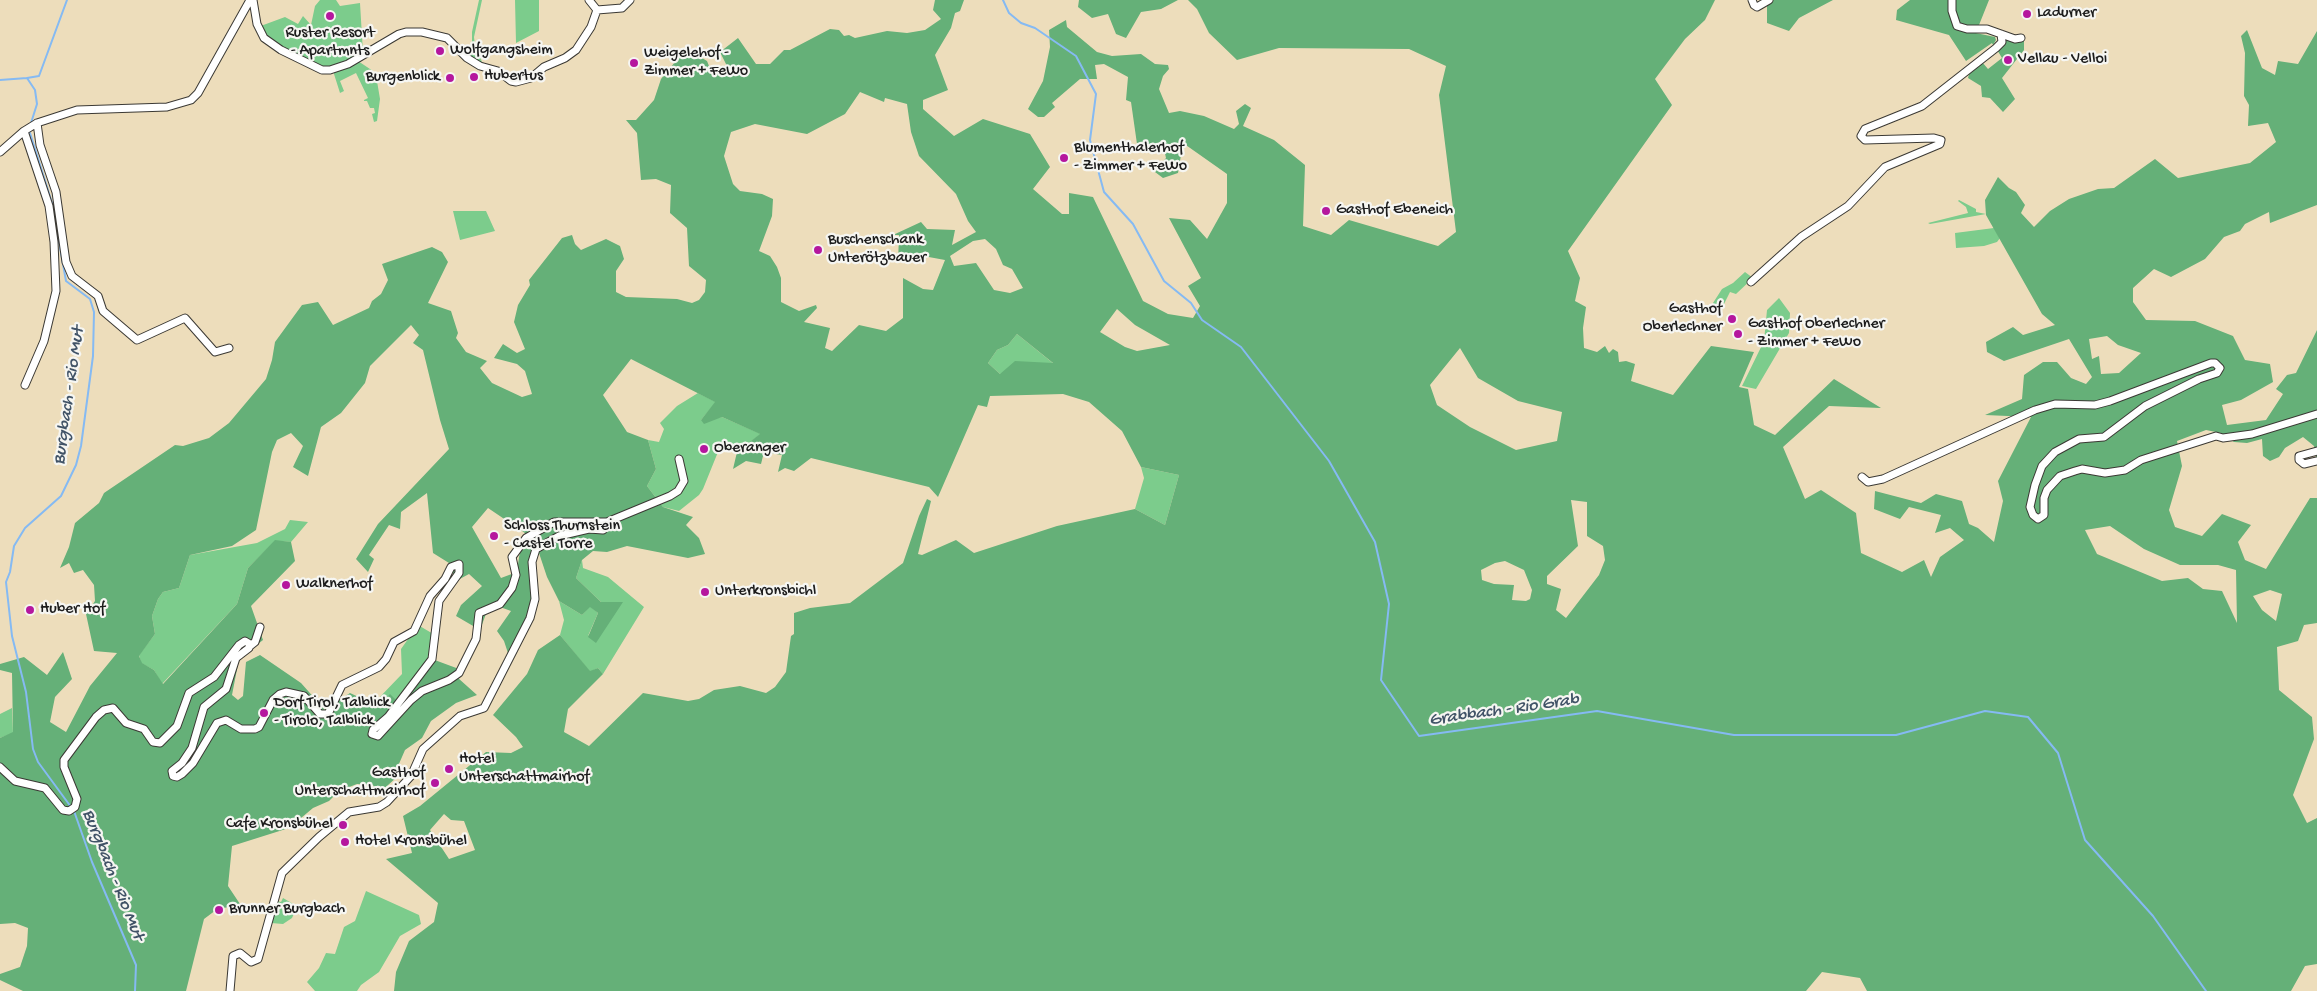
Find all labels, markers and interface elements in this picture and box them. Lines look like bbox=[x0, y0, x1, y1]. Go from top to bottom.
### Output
place label: Ladurner bbox=[2037, 4, 2096, 24]
marker: Ladurner bbox=[2021, 8, 2033, 20]
marker: Ruster Resort - Apartmnts bbox=[324, 10, 336, 22]
place label: Ruster Resort - Apartmnts bbox=[285, 24, 375, 62]
place label: Wolfgangsheim bbox=[450, 41, 553, 61]
place label: Weigelehof - Zimmer + FeWo bbox=[644, 44, 748, 82]
marker: Wolfgangsheim bbox=[434, 45, 446, 57]
place label: Vellau - Velloi bbox=[2018, 50, 2107, 70]
marker: Vellau - Velloi bbox=[2002, 54, 2014, 66]
marker: Weigelehof - Zimmer + FeWo bbox=[628, 57, 640, 69]
place label: Hubertus bbox=[484, 67, 543, 87]
place label: Burgenblick bbox=[366, 68, 440, 88]
marker: Hubertus bbox=[468, 71, 480, 83]
marker: Burgenblick bbox=[444, 72, 456, 84]
place label: Blumenthalerhof - Zimmer + FeWo bbox=[1074, 139, 1187, 177]
marker: Blumenthalerhof - Zimmer + FeWo bbox=[1058, 152, 1070, 164]
place label: Gasthof Ebeneich bbox=[1336, 201, 1453, 221]
marker: Gasthof Ebeneich bbox=[1320, 205, 1332, 217]
place label: Buschenschank Unterötzbauer bbox=[828, 231, 926, 269]
marker: Buschenschank Unterötzbauer bbox=[812, 244, 824, 256]
place label: Gasthof Oberlechner bbox=[1643, 300, 1722, 338]
marker: Gasthof Oberlechner bbox=[1726, 313, 1738, 325]
place label: Gasthof Oberlechner - Zimmer + FeWo bbox=[1748, 315, 1884, 353]
water label: Burgbach - Rio Mut bbox=[50, 326, 90, 466]
marker: Gasthof Oberlechner - Zimmer + FeWo bbox=[1732, 328, 1744, 340]
place label: Oberanger bbox=[714, 439, 786, 459]
marker: Oberanger bbox=[698, 443, 710, 455]
place label: Schloss Thurnstein - Castel Torre bbox=[504, 517, 620, 555]
marker: Schloss Thurnstein - Castel Torre bbox=[488, 530, 500, 542]
place label: Walknerhof bbox=[296, 575, 372, 595]
marker: Walknerhof bbox=[280, 579, 292, 591]
place label: Unterkronsbichl bbox=[715, 582, 816, 602]
marker: Unterkronsbichl bbox=[699, 586, 711, 598]
place label: Huber Hof bbox=[40, 600, 105, 620]
marker: Huber Hof bbox=[24, 604, 36, 616]
water label: Grabbach - Rio Grab bbox=[1428, 690, 1580, 732]
place label: Dorf Tirol, Talblick - Tirolo, Talblick bbox=[274, 694, 390, 732]
marker: Dorf Tirol, Talblick - Tirolo, Talblick bbox=[258, 707, 270, 719]
place label: Hotel Unterschattmairhof bbox=[459, 750, 589, 788]
marker: Hotel Unterschattmairhof bbox=[443, 763, 455, 775]
place label: Gasthof Unterschattmairhof bbox=[295, 764, 425, 802]
marker: Gasthof Unterschattmairhof bbox=[429, 777, 441, 789]
water label: Burgbach - Rio Mut bbox=[76, 807, 148, 943]
place label: Cafe Kronsbühel bbox=[226, 815, 333, 835]
marker: Cafe Kronsbühel bbox=[337, 819, 349, 831]
place label: Hotel Kronsbühel bbox=[355, 832, 467, 852]
marker: Hotel Kronsbühel bbox=[339, 836, 351, 848]
place label: Brunner Burgbach bbox=[229, 900, 345, 920]
marker: Brunner Burgbach bbox=[213, 904, 225, 916]

